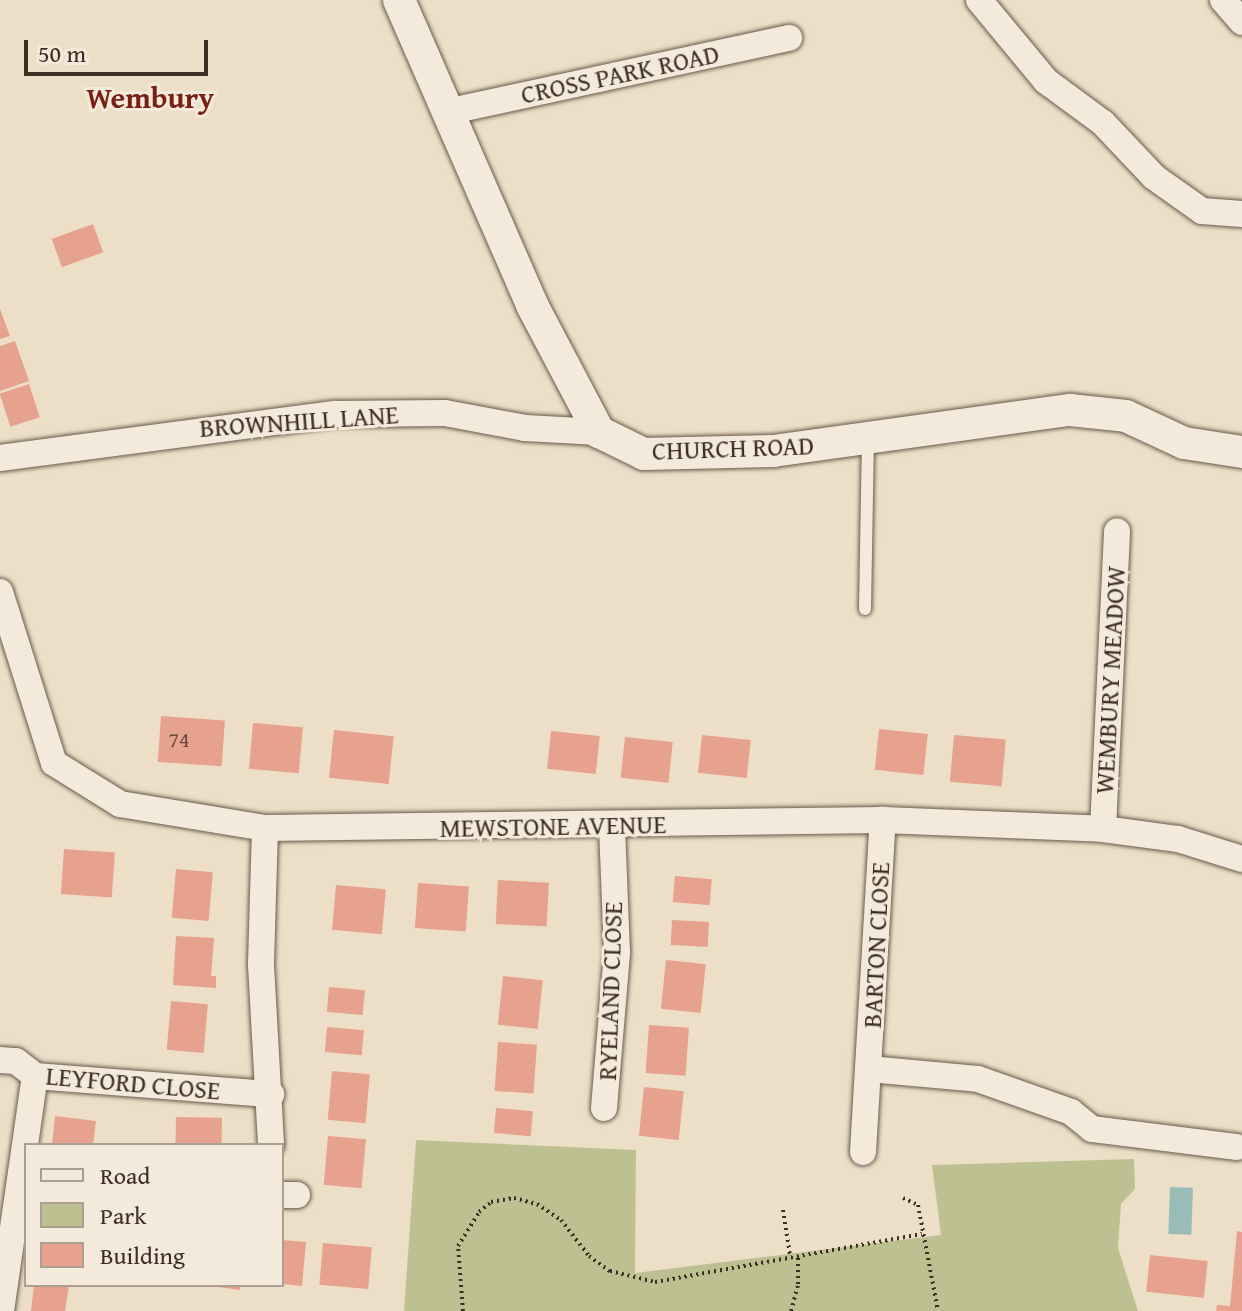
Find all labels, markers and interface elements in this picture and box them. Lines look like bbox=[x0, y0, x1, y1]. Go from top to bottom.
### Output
scale bar bbox=[28, 24, 212, 74]
text: 50 m bbox=[38, 36, 86, 71]
street label: CROSS PARK ROAD bbox=[518, 38, 722, 110]
district label: Wembury bbox=[86, 79, 214, 115]
street label: BROWNHILL LANE bbox=[198, 398, 400, 444]
street label: CHURCH ROAD bbox=[651, 430, 815, 466]
street label: WEMBURY MEADOW bbox=[1088, 565, 1132, 795]
house number: 74 bbox=[168, 727, 190, 753]
street label: MEWSTONE AVENUE bbox=[439, 808, 667, 844]
street label: BARTON CLOSE bbox=[856, 861, 896, 1029]
street label: RYELAND CLOSE bbox=[591, 901, 629, 1081]
street label: LEYFORD CLOSE bbox=[45, 1060, 221, 1106]
legend bbox=[24, 1143, 284, 1287]
text: Road bbox=[100, 1158, 150, 1193]
text: Park bbox=[100, 1198, 146, 1233]
text: Building bbox=[100, 1238, 185, 1273]

